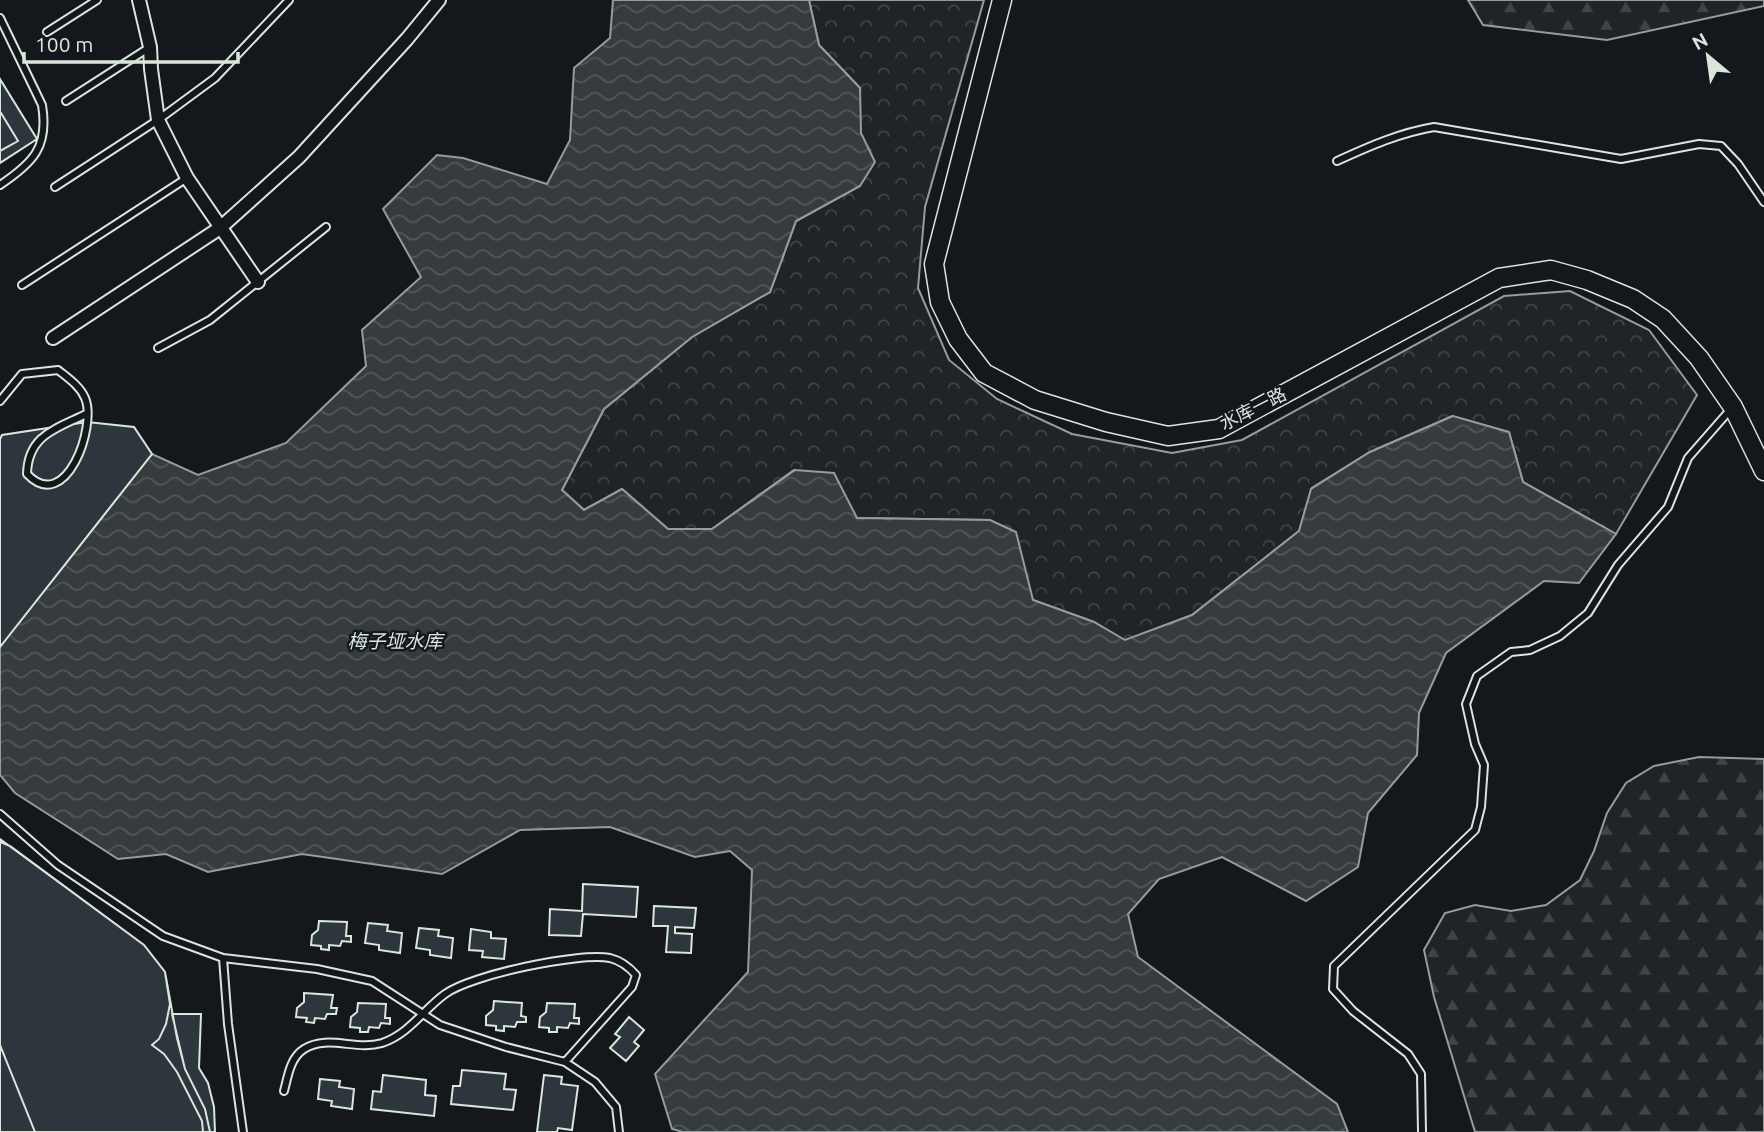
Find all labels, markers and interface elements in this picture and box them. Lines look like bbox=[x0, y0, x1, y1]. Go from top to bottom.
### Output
scale bar bbox=[24, 21, 238, 65]
north arrow bbox=[1673, 21, 1743, 91]
text: N bbox=[1688, 28, 1711, 54]
text: 100 m bbox=[35, 32, 93, 56]
street label: 水库一路 bbox=[1216, 383, 1289, 433]
water label: 梅子垭水库 bbox=[347, 630, 445, 652]

